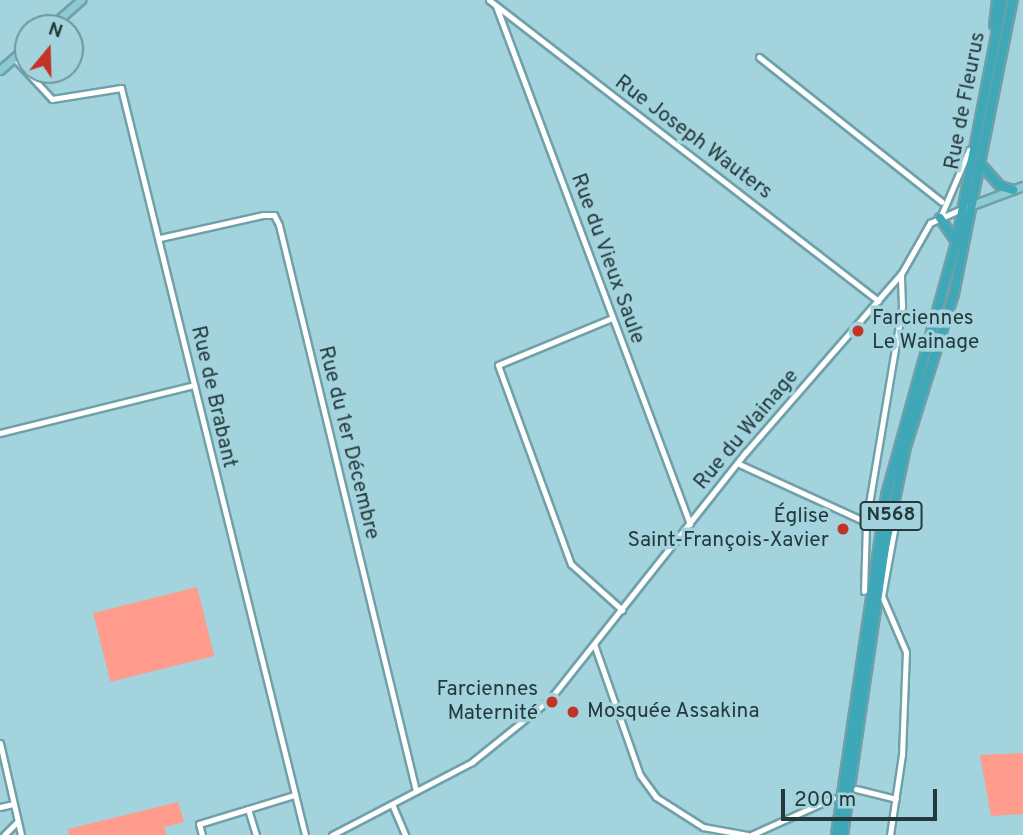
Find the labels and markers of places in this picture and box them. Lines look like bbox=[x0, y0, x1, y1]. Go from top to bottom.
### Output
place label: Farciennes Le Wainage bbox=[872, 306, 980, 356]
marker: Farciennes Le Wainage bbox=[850, 323, 866, 339]
place label: Église Saint-François-Xavier bbox=[627, 504, 829, 554]
marker: Église Saint-François-Xavier bbox=[835, 521, 851, 537]
place label: Farciennes Maternité bbox=[436, 677, 538, 727]
marker: Farciennes Maternité bbox=[544, 694, 560, 710]
place label: Mosquée Assakina bbox=[587, 699, 760, 725]
marker: Mosquée Assakina bbox=[565, 704, 581, 720]

